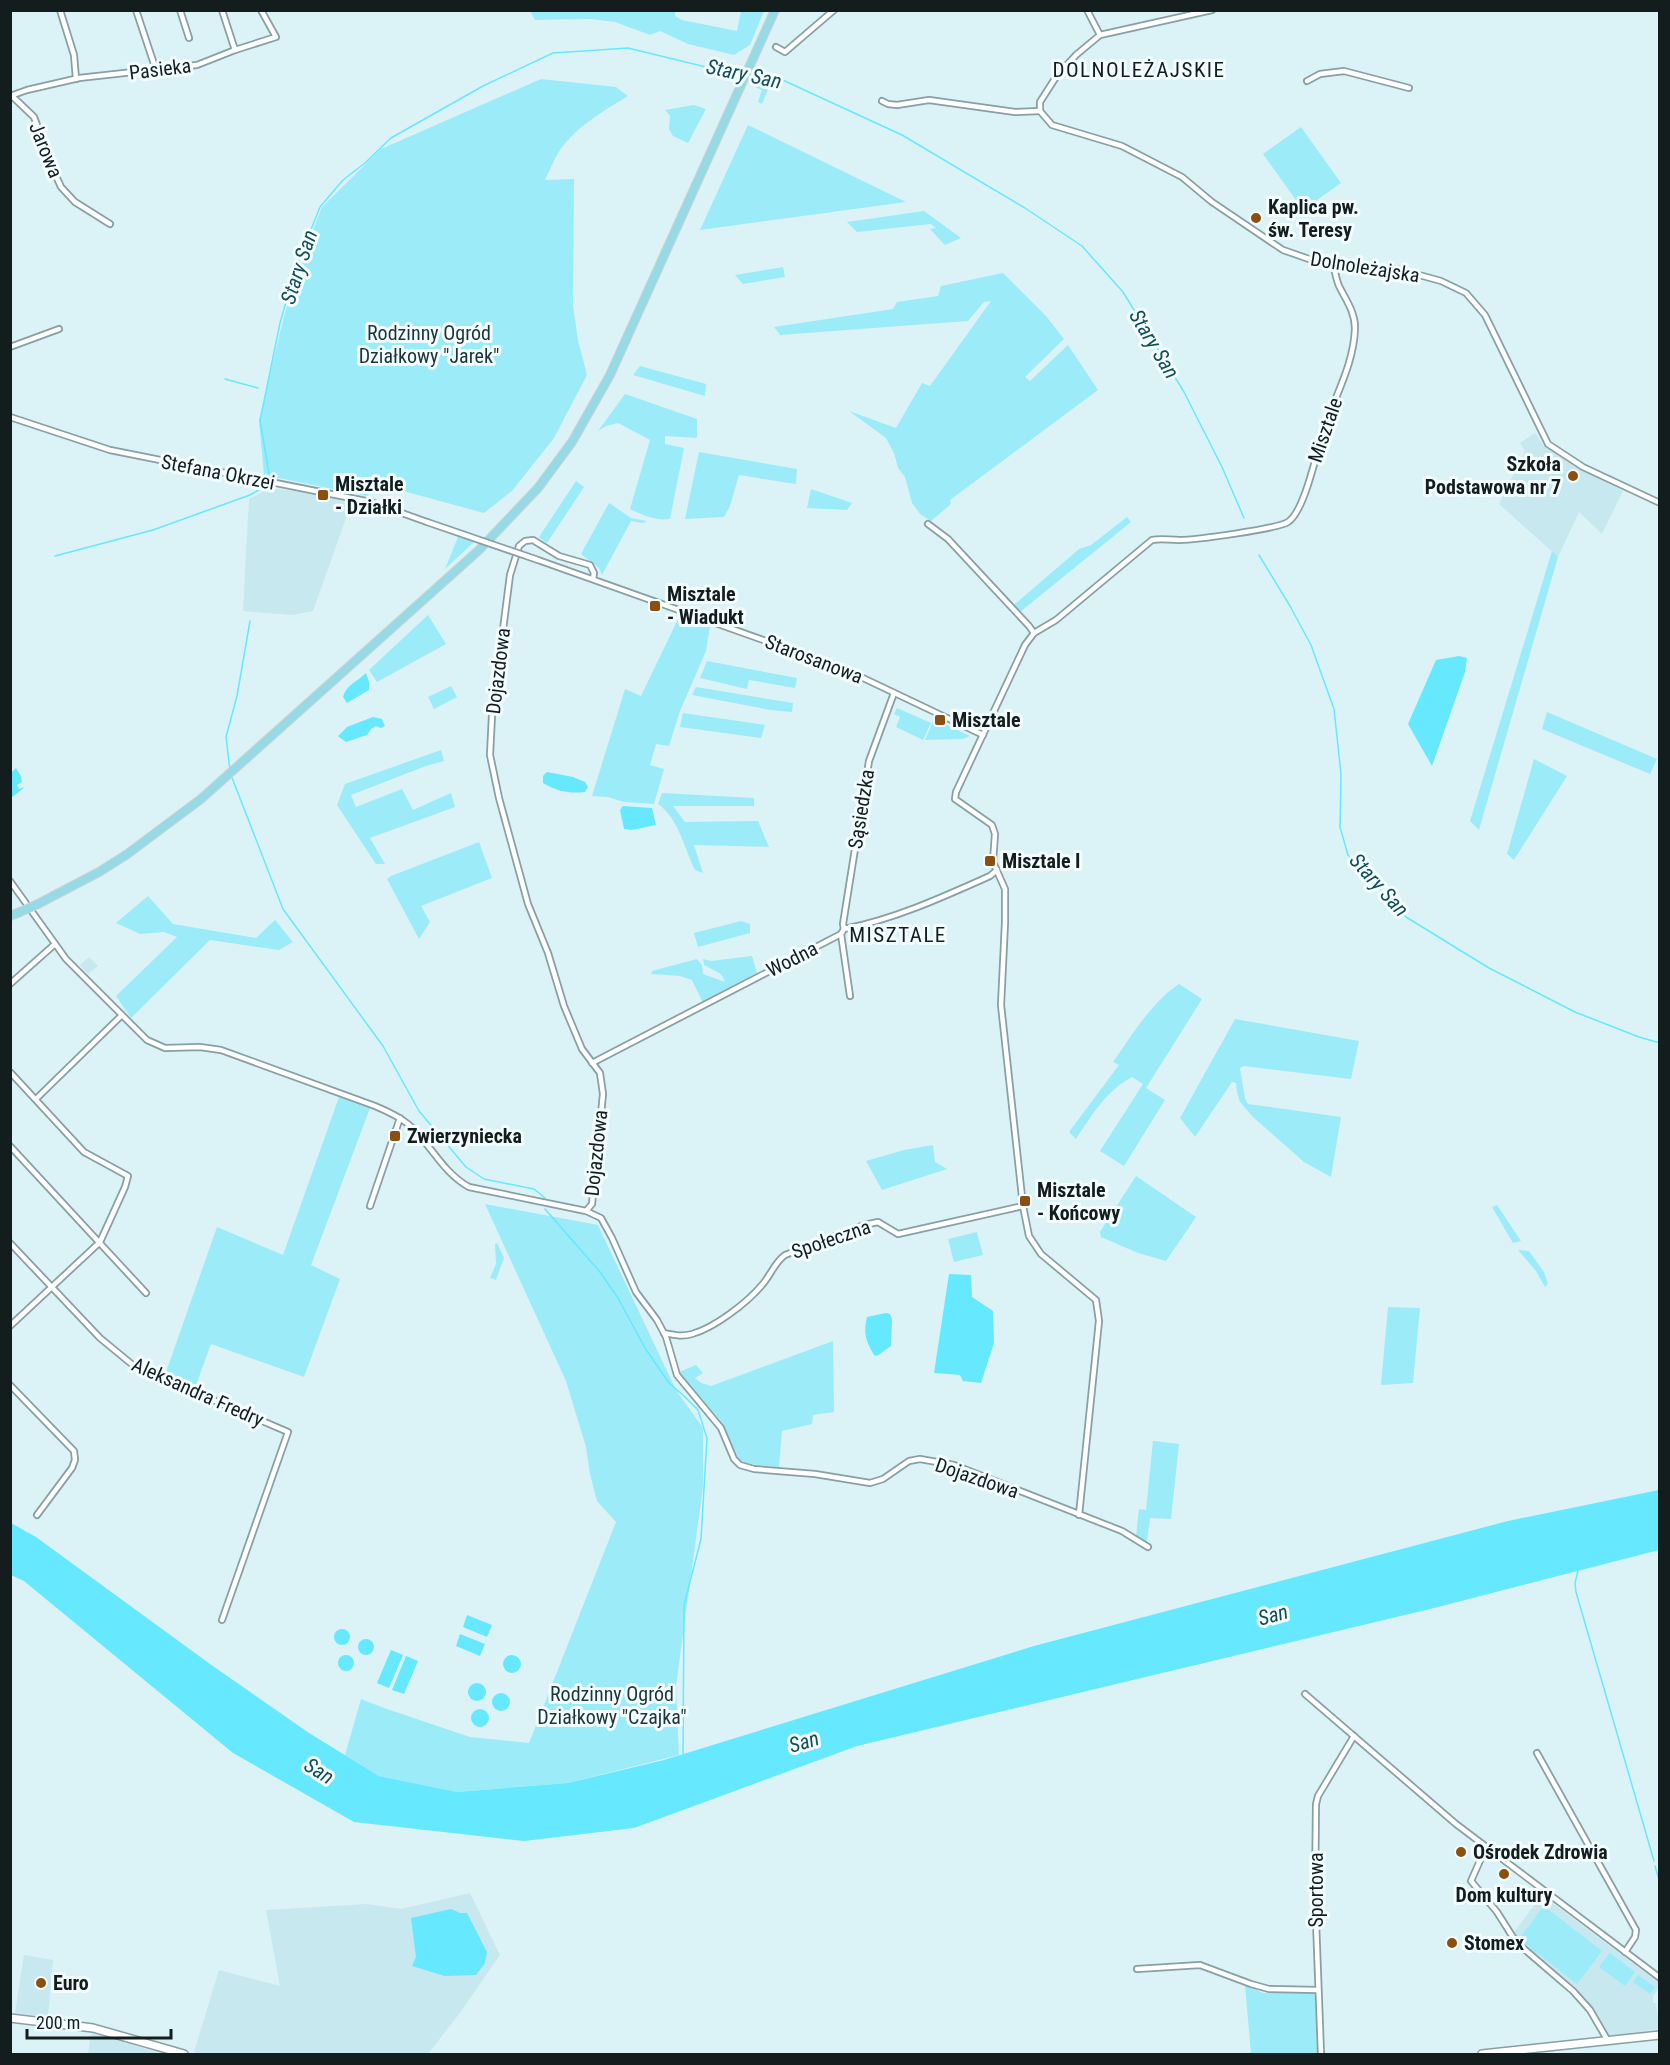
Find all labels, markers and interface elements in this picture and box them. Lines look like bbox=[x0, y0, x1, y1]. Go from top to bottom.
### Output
street label: Pasieka bbox=[128, 53, 192, 85]
water label: Stary San bbox=[704, 54, 784, 94]
district label: DOLNOLEŻAJSKIE bbox=[1052, 58, 1226, 82]
street label: Jarowa bbox=[24, 119, 68, 181]
place label: Kaplica pw. św. Teresy bbox=[1268, 195, 1359, 242]
marker: Kaplica pw. św. Teresy bbox=[1249, 211, 1263, 225]
water label: Stary San bbox=[276, 227, 322, 307]
street label: Dolnoleżajska bbox=[1309, 247, 1421, 287]
water label: Stary San bbox=[1124, 305, 1184, 383]
park label: Rodzinny Ogród Działkowy "Jarek" bbox=[359, 321, 499, 368]
street label: Misztale bbox=[1303, 394, 1347, 466]
street label: Stefana Okrzei bbox=[159, 449, 277, 495]
place label: Szkoła Podstawowa nr 7 bbox=[1425, 452, 1561, 499]
marker: Szkoła Podstawowa nr 7 bbox=[1566, 469, 1580, 483]
place label: Misztale - Działki bbox=[335, 472, 404, 519]
marker: Misztale - Działki bbox=[316, 488, 330, 502]
place label: Misztale - Wiadukt bbox=[667, 582, 744, 629]
marker: Misztale - Wiadukt bbox=[648, 599, 662, 613]
street label: Dojazdowa bbox=[481, 627, 515, 715]
street label: Starosanowa bbox=[762, 629, 866, 689]
place label: Misztale bbox=[952, 708, 1021, 732]
marker: Misztale bbox=[933, 713, 947, 727]
street label: Sąsiedzka bbox=[843, 767, 879, 851]
place label: Misztale I bbox=[1002, 849, 1081, 873]
water label: Stary San bbox=[1345, 849, 1413, 921]
marker: Misztale I bbox=[983, 854, 997, 868]
district label: MISZTALE bbox=[849, 923, 947, 947]
street label: Wodna bbox=[762, 936, 822, 982]
street label: Dojazdowa bbox=[580, 1109, 612, 1197]
place label: Zwierzyniecka bbox=[407, 1124, 522, 1148]
marker: Zwierzyniecka bbox=[388, 1129, 402, 1143]
place label: Misztale - Końcowy bbox=[1037, 1178, 1120, 1225]
marker: Misztale - Końcowy bbox=[1018, 1194, 1032, 1208]
street label: Społeczna bbox=[788, 1214, 874, 1264]
street label: Aleksandra Fredry bbox=[128, 1352, 268, 1432]
street label: Dojazdowa bbox=[932, 1453, 1022, 1503]
water label: San bbox=[1255, 1600, 1291, 1630]
park label: Rodzinny Ogród Działkowy "Czajka" bbox=[537, 1682, 687, 1729]
water label: San bbox=[786, 1726, 822, 1758]
water label: San bbox=[300, 1753, 338, 1789]
place label: Ośrodek Zdrowia bbox=[1473, 1840, 1608, 1864]
marker: Ośrodek Zdrowia bbox=[1454, 1845, 1468, 1859]
street label: Sportowa bbox=[1304, 1852, 1328, 1928]
marker: Dom kultury bbox=[1497, 1867, 1511, 1881]
place label: Dom kultury bbox=[1456, 1883, 1552, 1907]
place label: Stomex bbox=[1464, 1931, 1524, 1955]
marker: Stomex bbox=[1445, 1936, 1459, 1950]
place label: Euro bbox=[53, 1971, 89, 1995]
marker: Euro bbox=[34, 1976, 48, 1990]
scale bar bbox=[27, 2002, 171, 2040]
text: 200 m bbox=[36, 2012, 80, 2033]

